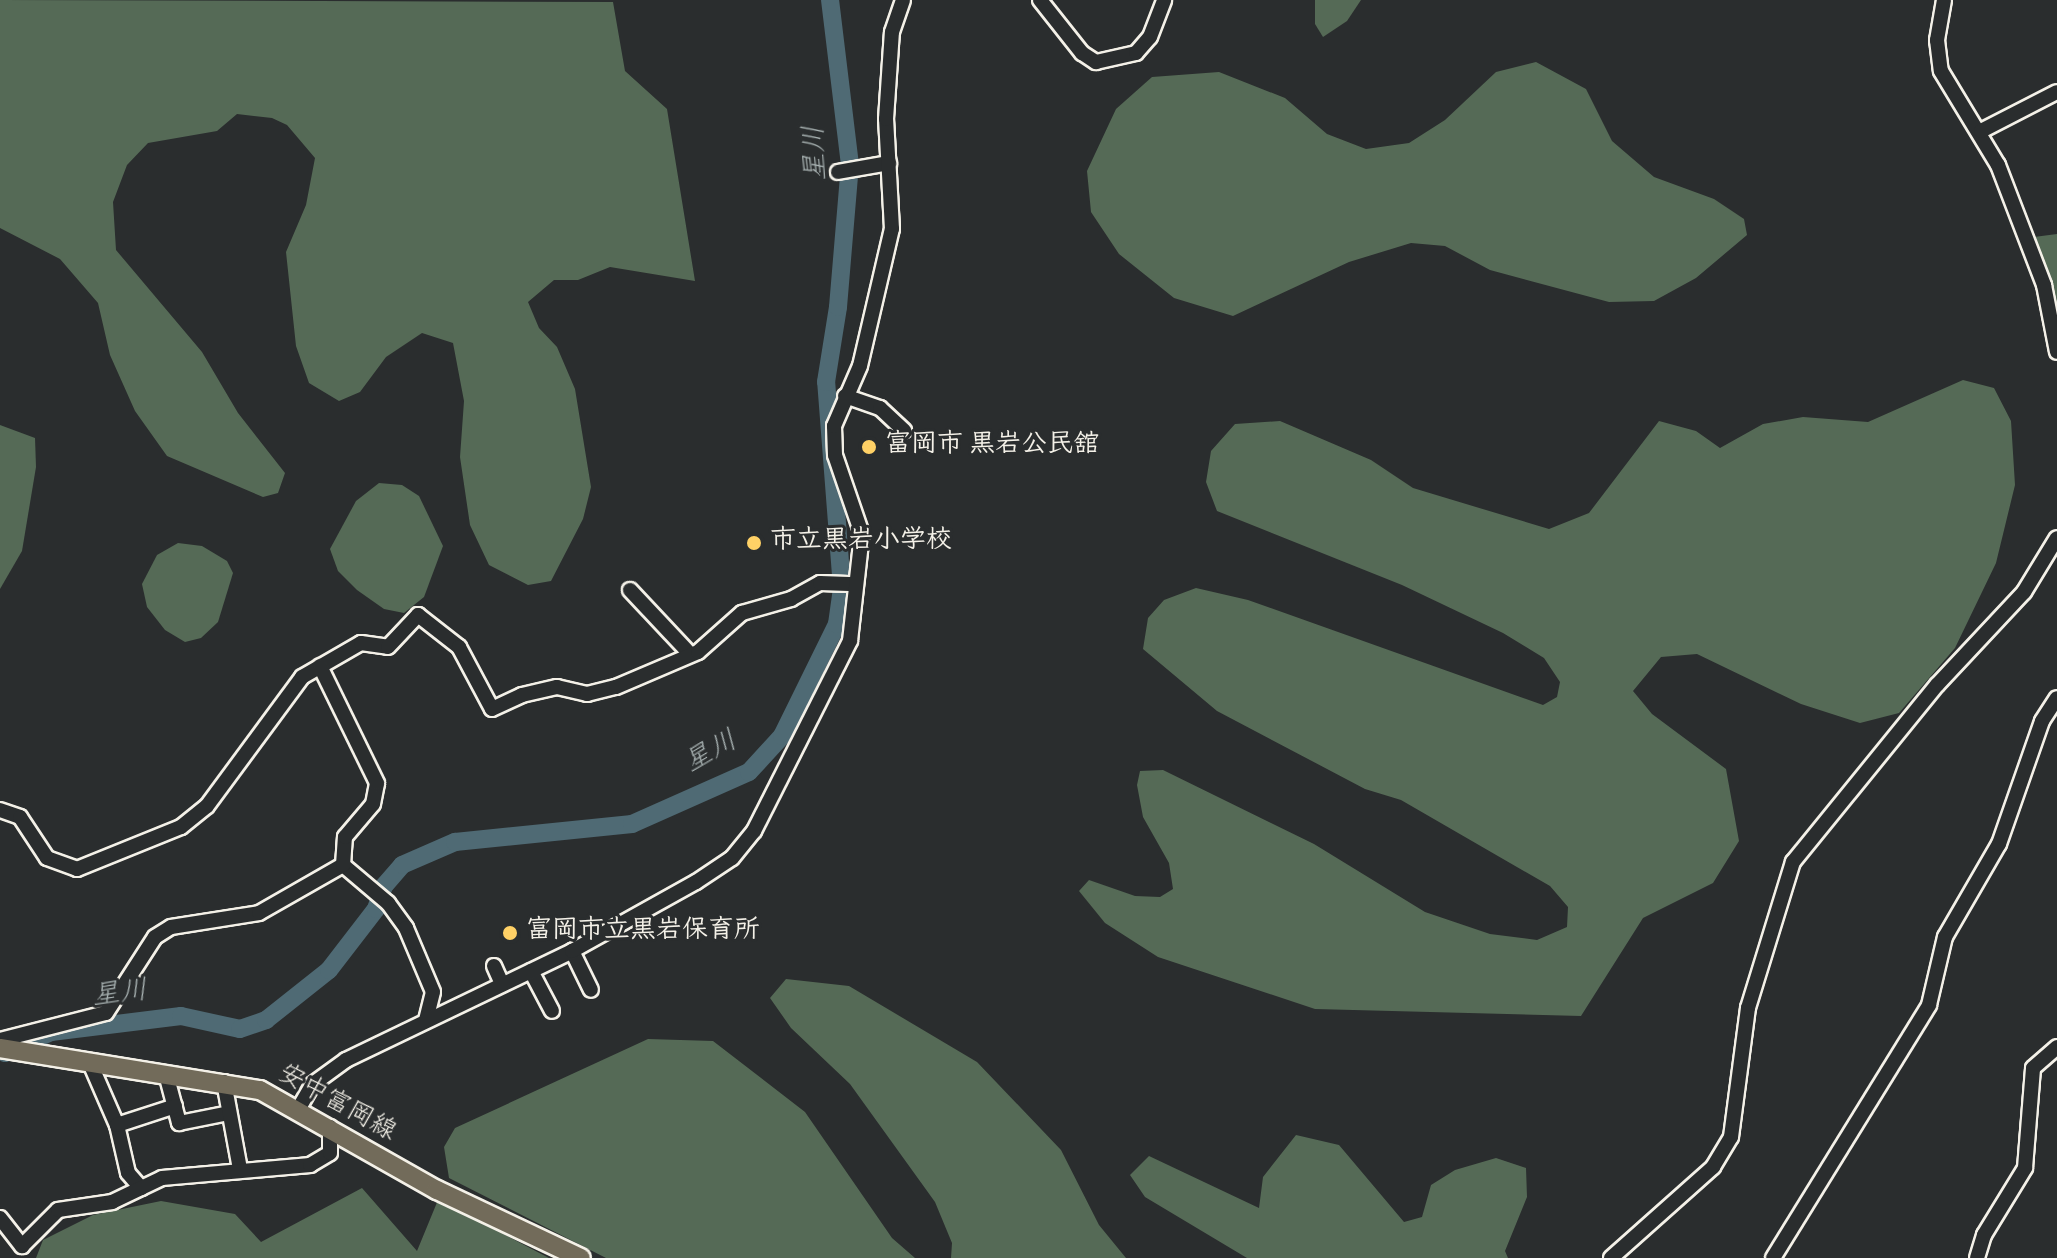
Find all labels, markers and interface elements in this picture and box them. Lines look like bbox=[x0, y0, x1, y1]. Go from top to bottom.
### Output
water label: 星川 bbox=[800, 124, 836, 182]
place label: 富岡市 黒岩公民舘 bbox=[885, 431, 1099, 463]
marker: 富岡市 黒岩公民舘 bbox=[860, 438, 878, 456]
place label: 市立黒岩小学校 bbox=[770, 527, 952, 559]
marker: 市立黒岩小学校 bbox=[745, 534, 763, 552]
water label: 星川 bbox=[679, 726, 745, 782]
place label: 富岡市立黒岩保育所 bbox=[526, 917, 760, 949]
marker: 富岡市立黒岩保育所 bbox=[501, 924, 519, 942]
water label: 星川 bbox=[90, 976, 150, 1016]
street label: 安中富岡線 bbox=[272, 1060, 400, 1150]

